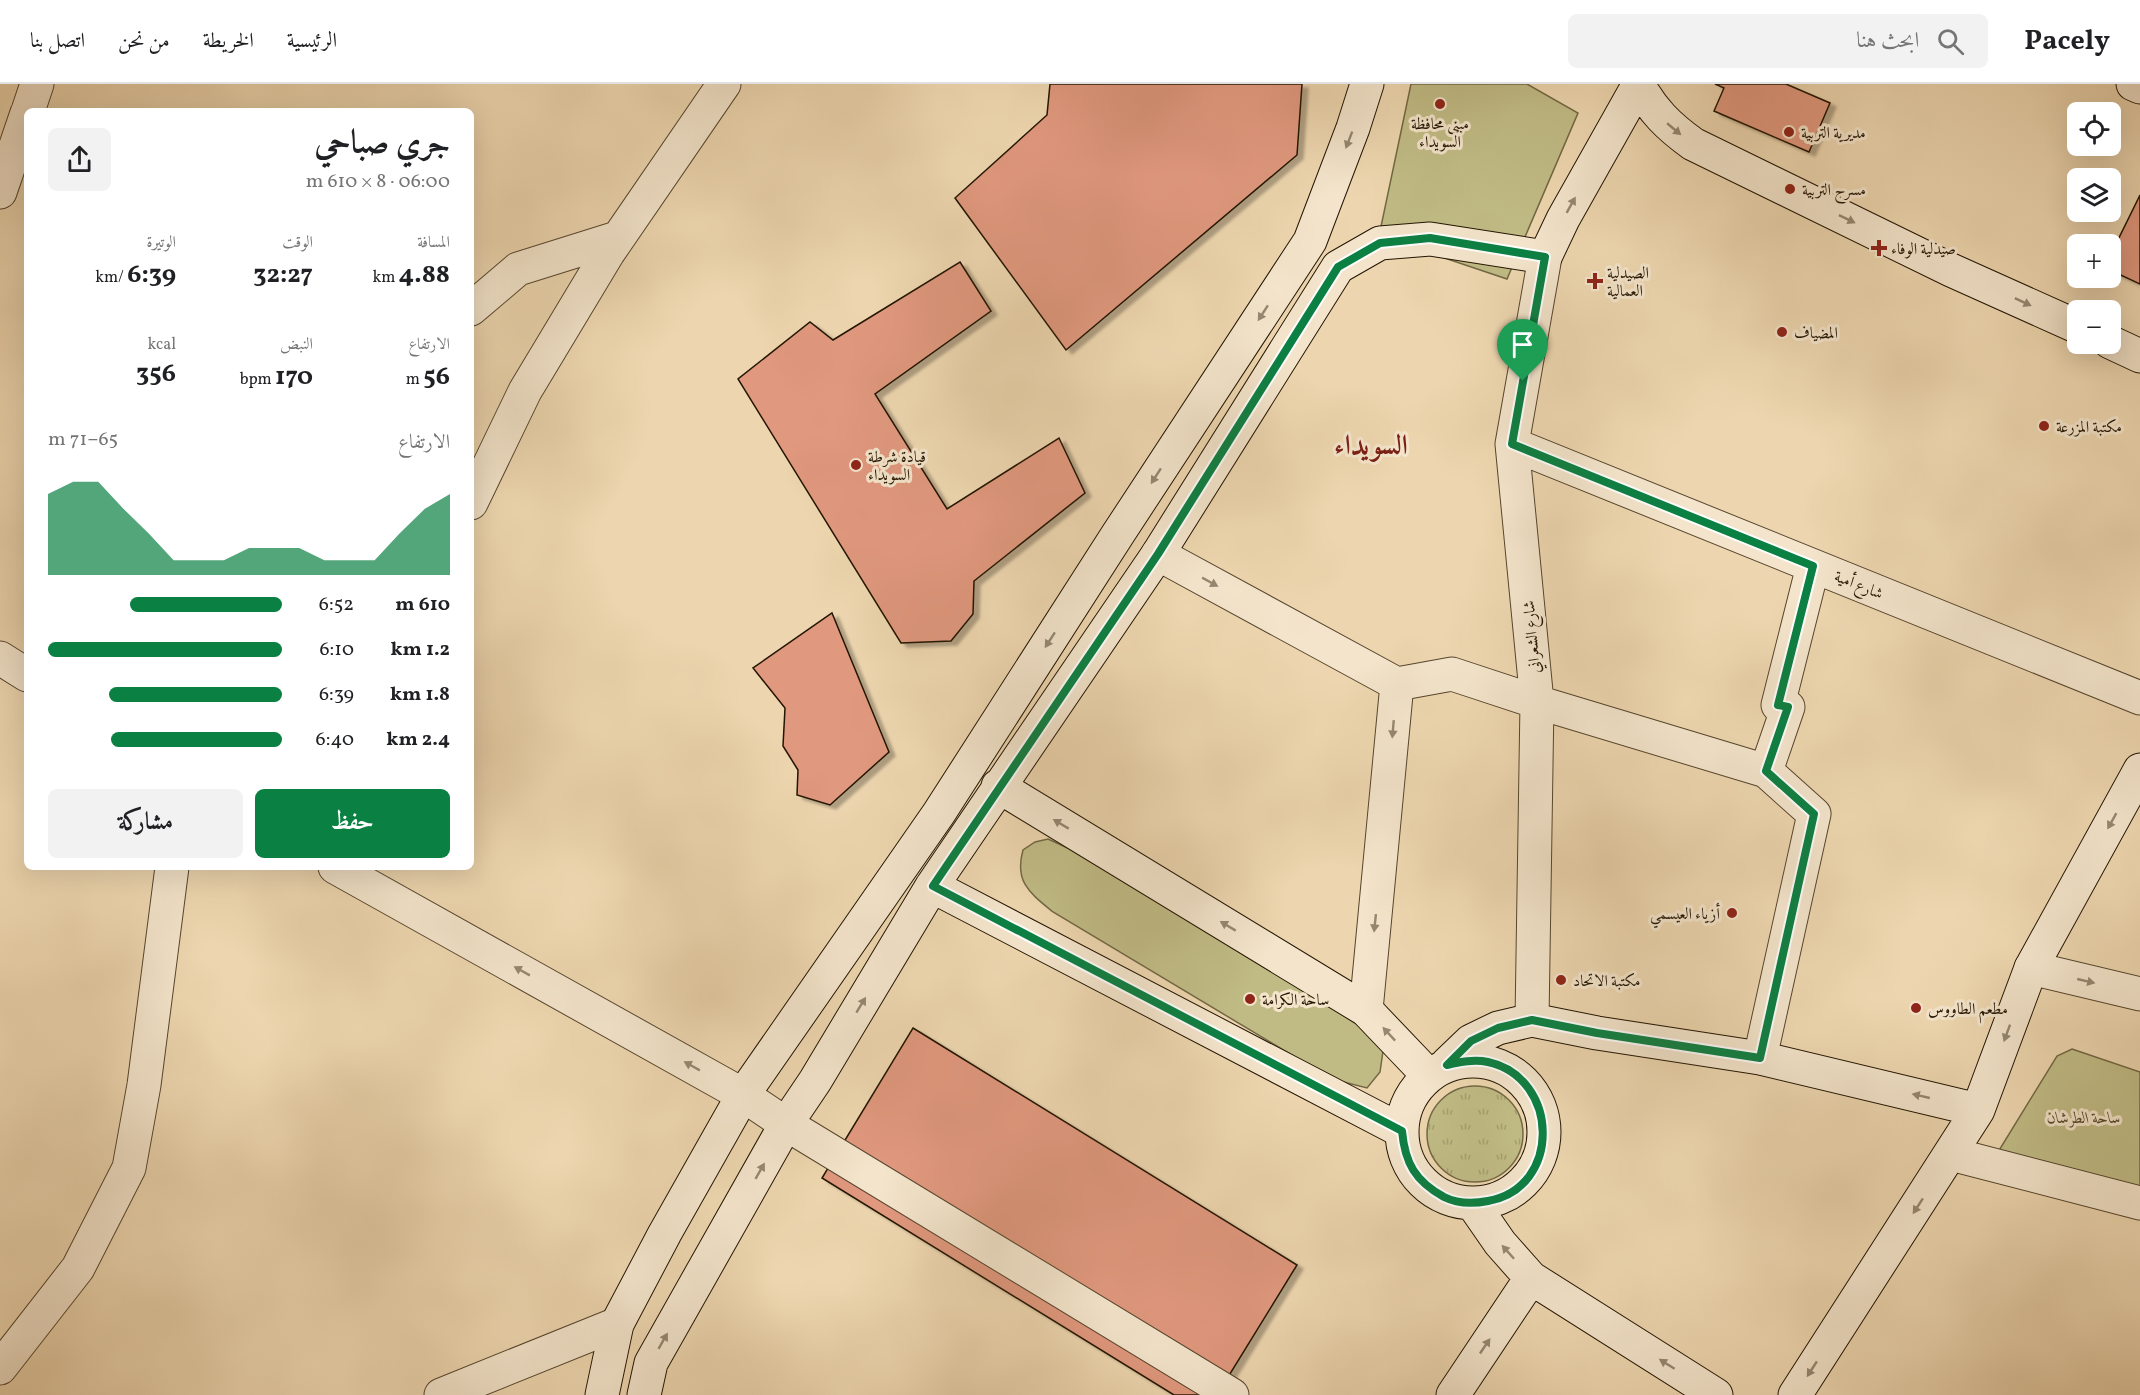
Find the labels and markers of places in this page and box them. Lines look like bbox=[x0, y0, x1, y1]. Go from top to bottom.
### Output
marker: مبنى محافظة السويداء bbox=[1433, 97, 1447, 111]
place label: مبنى محافظة السويداء bbox=[1411, 114, 1469, 154]
place label: مديرية التربية bbox=[1801, 123, 1866, 145]
marker: مديرية التربية bbox=[1782, 125, 1796, 139]
place label: مسرح التربية bbox=[1802, 180, 1866, 204]
marker: مسرح التربية bbox=[1783, 182, 1797, 196]
place label: صيدلية الوفاء bbox=[1891, 239, 1956, 261]
marker: صيدلية الوفاء bbox=[1872, 241, 1886, 255]
place label: الصيدلية العمالية bbox=[1607, 263, 1649, 303]
marker: الصيدلية العمالية bbox=[1588, 274, 1602, 288]
pin bbox=[1497, 319, 1548, 381]
place label: المضياف bbox=[1794, 323, 1838, 345]
marker: المضياف bbox=[1775, 325, 1789, 339]
place label: مكتبة المزرعة bbox=[2056, 417, 2122, 439]
marker: مكتبة المزرعة bbox=[2037, 419, 2051, 433]
place label: قيادة شرطة السويداء bbox=[868, 447, 926, 487]
marker: قيادة شرطة السويداء bbox=[849, 458, 863, 472]
place label: أزياء العيسمي bbox=[1650, 902, 1720, 929]
marker: أزياء العيسمي bbox=[1725, 906, 1739, 920]
place label: مكتبة الاتحاد bbox=[1573, 971, 1641, 993]
marker: مكتبة الاتحاد bbox=[1554, 973, 1568, 987]
place label: ساحة الكرامة bbox=[1262, 990, 1329, 1012]
marker: ساحة الكرامة bbox=[1243, 992, 1257, 1006]
place label: مطعم الطاووس bbox=[1928, 999, 2008, 1024]
marker: مطعم الطاووس bbox=[1909, 1001, 1923, 1015]

